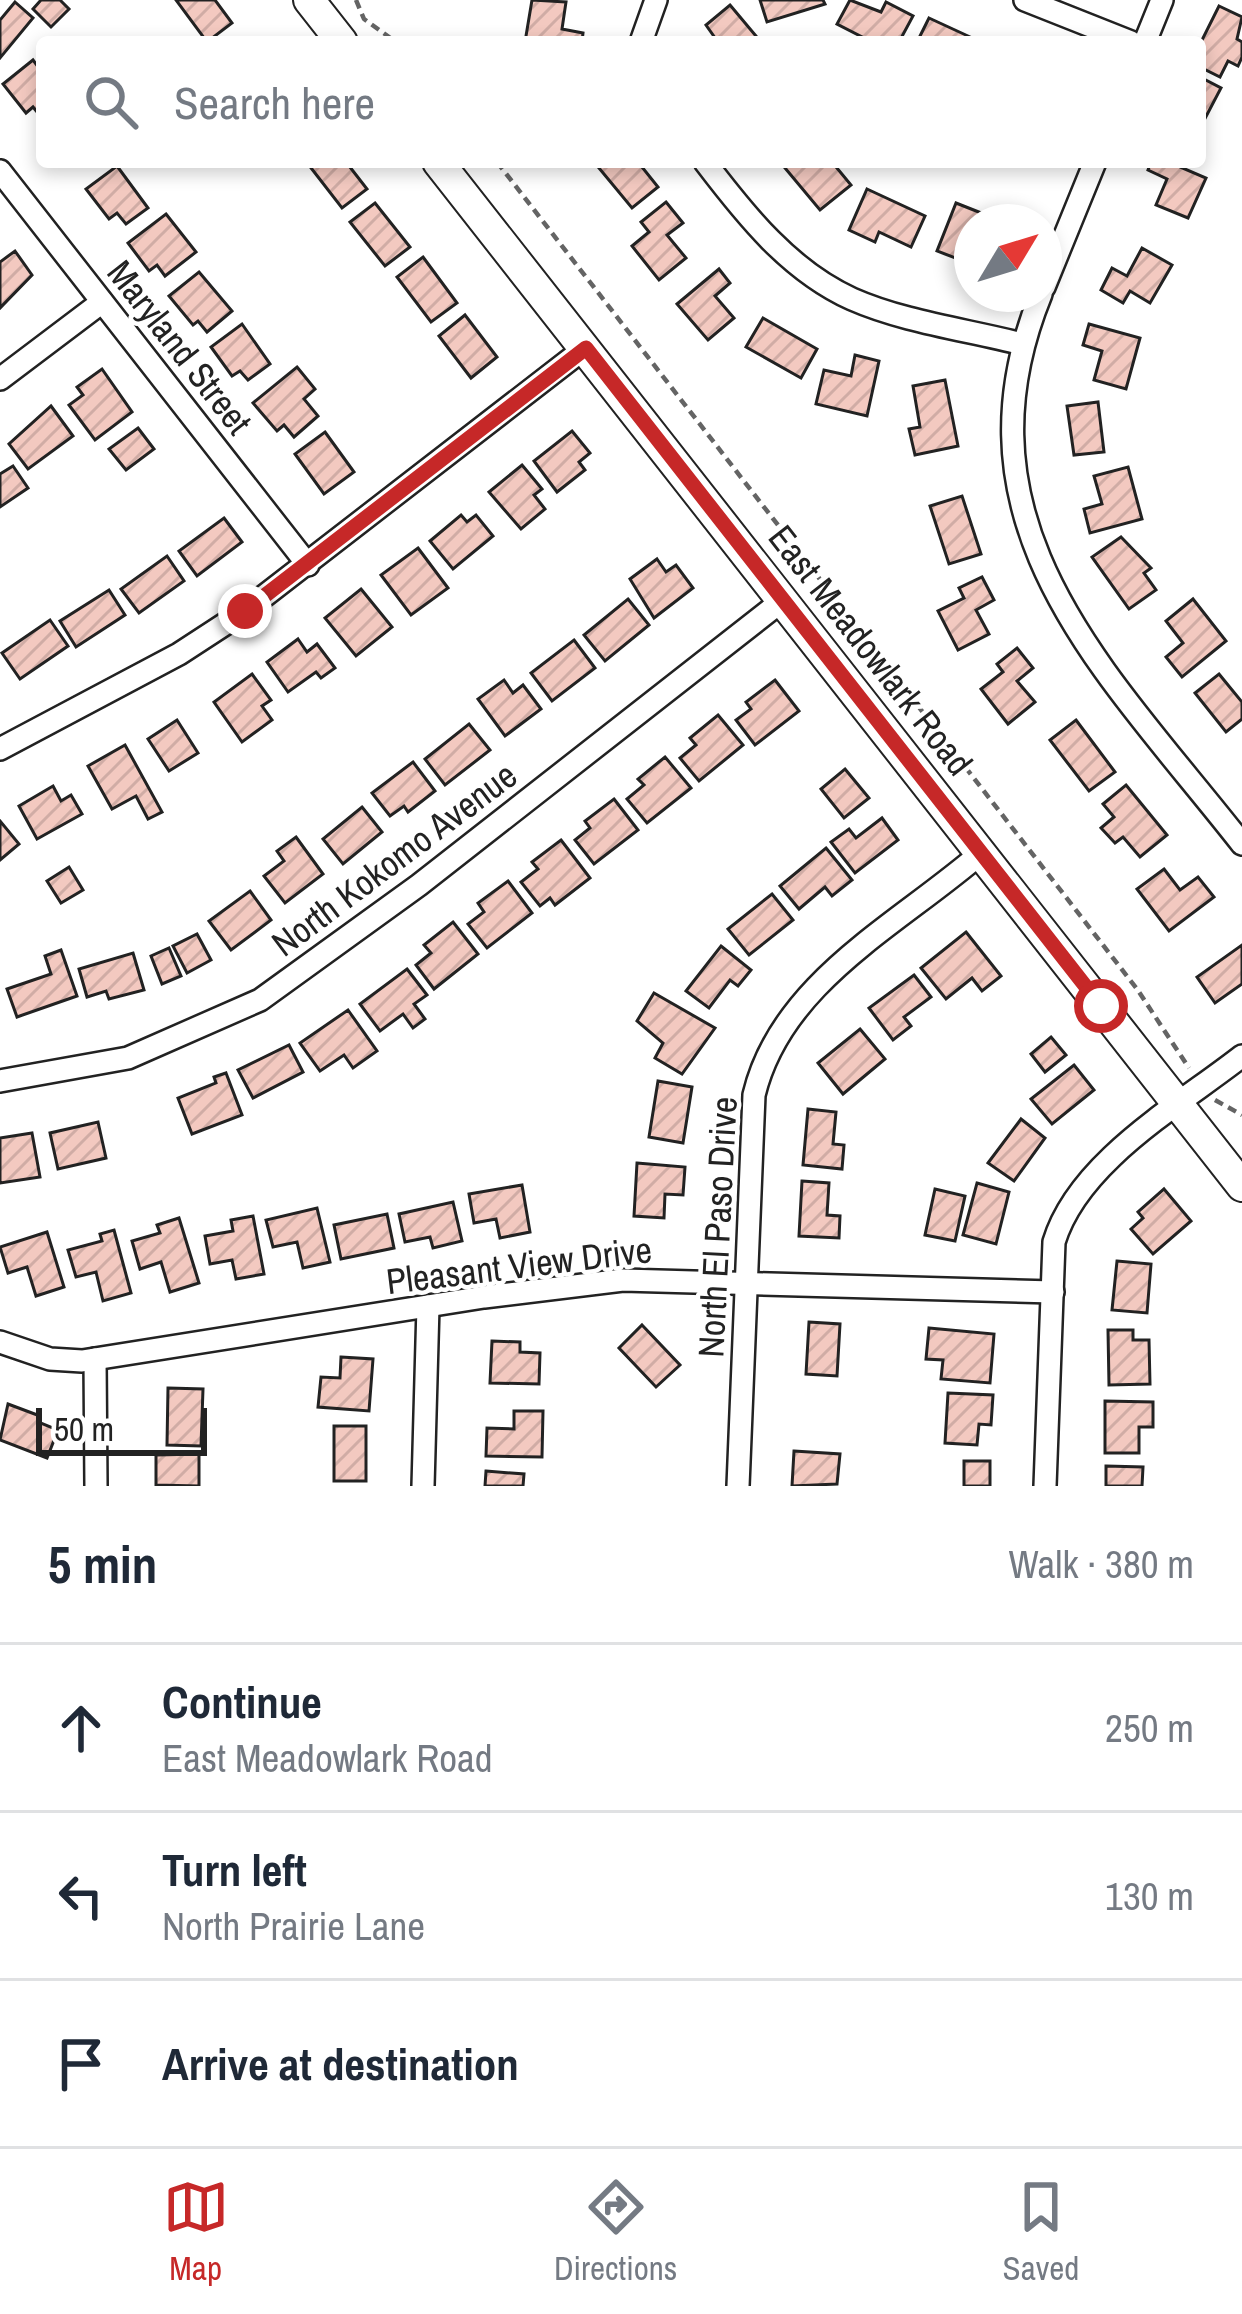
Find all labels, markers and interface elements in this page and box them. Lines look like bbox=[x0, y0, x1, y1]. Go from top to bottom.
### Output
search box bbox=[36, 36, 1206, 168]
icon: search bbox=[78, 69, 144, 135]
text: Search here bbox=[174, 72, 375, 133]
north arrow bbox=[954, 204, 1062, 312]
street label: Maryland Street bbox=[97, 250, 263, 444]
street label: East Meadowlark Road bbox=[758, 515, 984, 785]
route end bbox=[218, 584, 272, 638]
street label: North Kokomo Avenue bbox=[262, 751, 526, 967]
route start bbox=[1074, 979, 1128, 1033]
street label: North El Paso Drive bbox=[686, 1095, 748, 1359]
street label: Pleasant View Drive bbox=[384, 1225, 654, 1305]
scale bar bbox=[36, 1402, 207, 1455]
text: 50 m bbox=[54, 1407, 114, 1451]
text: 5 min bbox=[48, 1530, 157, 1599]
text: Walk · 380 m bbox=[1009, 1538, 1194, 1590]
text: Continue bbox=[162, 1671, 322, 1732]
icon: ahead bbox=[48, 1695, 114, 1761]
text: 250 m bbox=[1105, 1702, 1194, 1754]
text: East Meadowlark Road bbox=[162, 1732, 493, 1784]
text: Turn left bbox=[162, 1839, 307, 1900]
icon: left bbox=[48, 1863, 114, 1929]
text: 130 m bbox=[1105, 1870, 1194, 1922]
text: North Prairie Lane bbox=[162, 1900, 425, 1952]
icon: arrive bbox=[48, 2031, 114, 2097]
text: Arrive at destination bbox=[162, 2033, 519, 2094]
tab: Map bbox=[163, 2174, 229, 2290]
tab: Directions bbox=[554, 2174, 677, 2290]
tab: Saved bbox=[1003, 2174, 1079, 2290]

